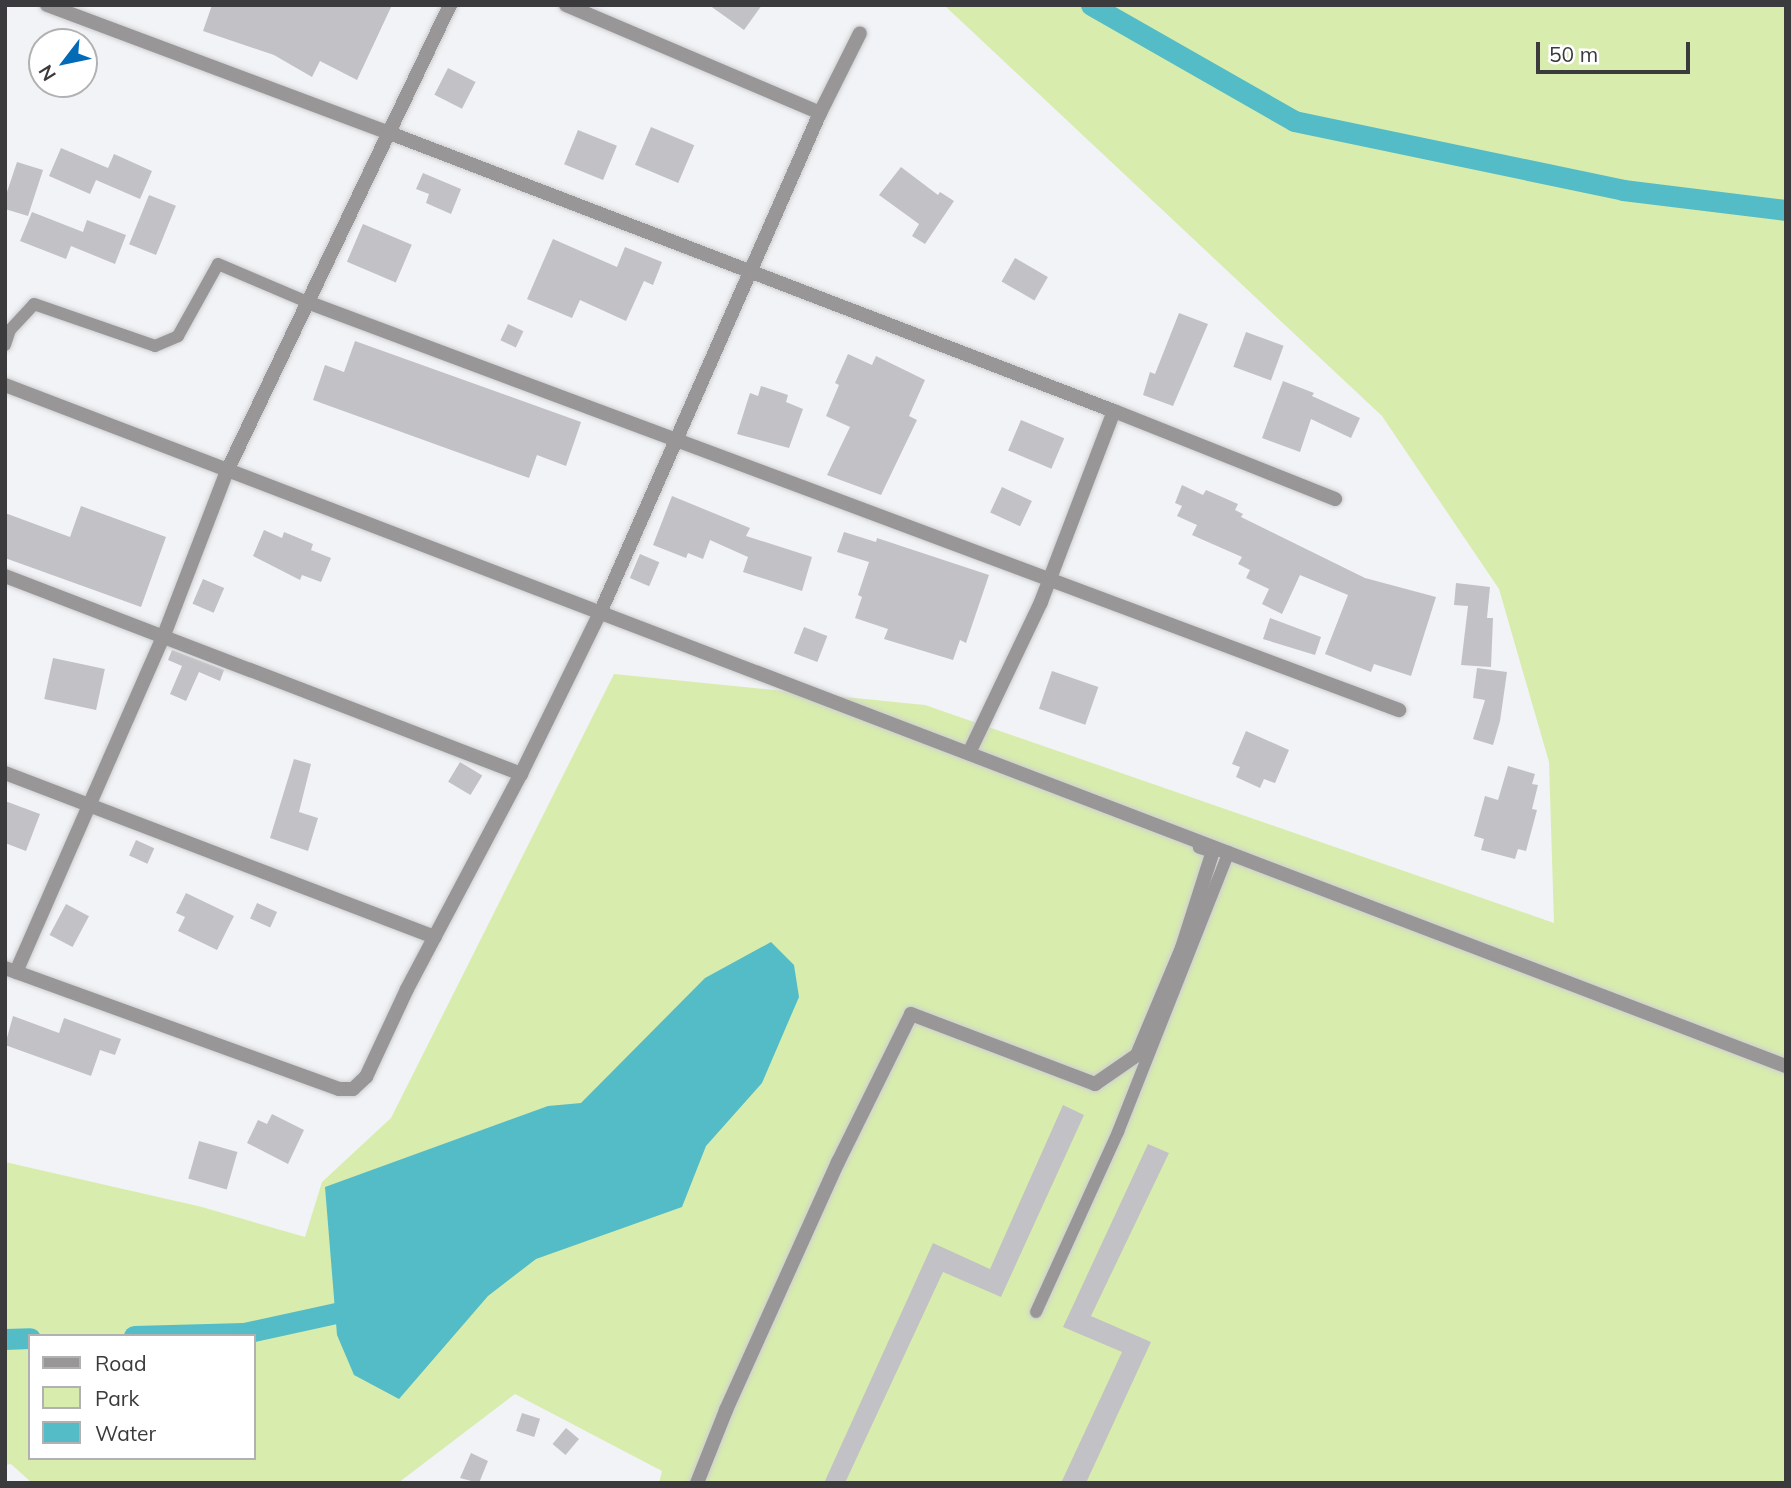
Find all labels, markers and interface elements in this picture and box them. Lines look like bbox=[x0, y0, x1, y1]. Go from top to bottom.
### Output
north arrow bbox=[28, 28, 98, 98]
scale bar bbox=[1539, 28, 1693, 72]
text: 50 m bbox=[1549, 41, 1598, 67]
text: N bbox=[33, 61, 61, 86]
legend bbox=[28, 1334, 256, 1460]
text: Road bbox=[95, 1350, 146, 1376]
text: Park bbox=[95, 1385, 139, 1411]
text: Water bbox=[95, 1420, 156, 1446]

